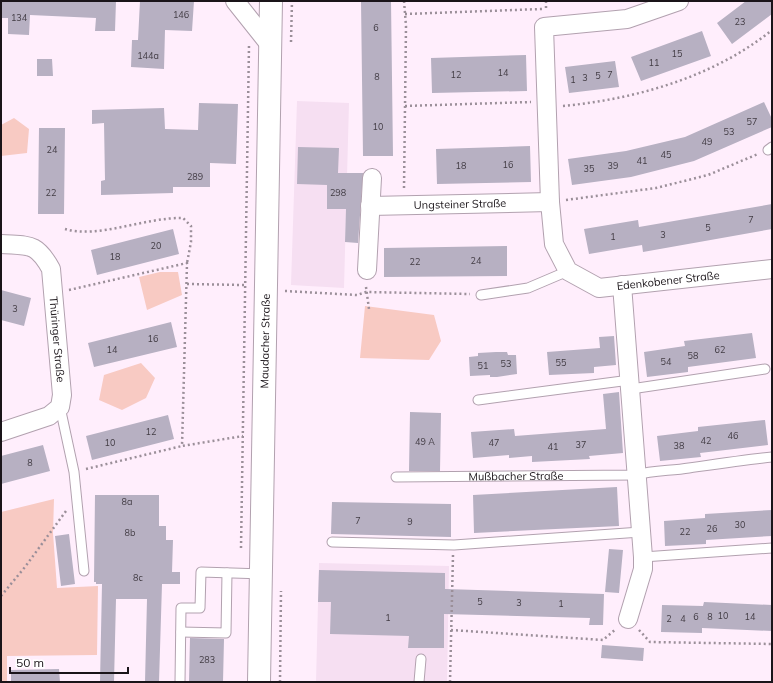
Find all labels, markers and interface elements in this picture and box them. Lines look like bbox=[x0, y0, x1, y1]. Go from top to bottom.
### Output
house number: 146 bbox=[173, 9, 189, 20]
house number: 134 bbox=[11, 12, 28, 23]
house number: 23 bbox=[735, 16, 745, 27]
house number: 6 bbox=[373, 22, 379, 33]
house number: 15 bbox=[672, 48, 683, 59]
house number: 144a bbox=[137, 50, 159, 61]
house number: 11 bbox=[649, 57, 659, 68]
house number: 14 bbox=[498, 67, 509, 78]
house number: 12 bbox=[451, 69, 461, 80]
house number: 7 bbox=[607, 69, 613, 80]
house number: 5 bbox=[595, 70, 601, 81]
house number: 8 bbox=[374, 71, 380, 82]
house number: 3 bbox=[582, 72, 588, 83]
house number: 1 bbox=[570, 74, 576, 85]
house number: 57 bbox=[747, 116, 757, 127]
house number: 10 bbox=[373, 121, 383, 132]
house number: 53 bbox=[724, 126, 734, 137]
house number: 49 bbox=[702, 136, 712, 147]
house number: 24 bbox=[47, 144, 58, 155]
house number: 45 bbox=[661, 149, 672, 160]
house number: 41 bbox=[637, 155, 647, 166]
house number: 16 bbox=[503, 159, 513, 170]
house number: 18 bbox=[456, 160, 466, 171]
house number: 39 bbox=[608, 160, 618, 171]
house number: 35 bbox=[584, 163, 595, 174]
house number: 289 bbox=[187, 171, 203, 182]
house number: 22 bbox=[46, 187, 56, 198]
house number: 298 bbox=[330, 187, 346, 198]
street label: Ungsteiner Straße bbox=[414, 196, 506, 212]
house number: 7 bbox=[748, 214, 754, 225]
house number: 5 bbox=[705, 222, 711, 233]
house number: 3 bbox=[660, 229, 666, 240]
house number: 1 bbox=[610, 231, 616, 242]
house number: 20 bbox=[151, 240, 161, 251]
house number: 18 bbox=[110, 251, 120, 262]
house number: 24 bbox=[471, 255, 482, 266]
house number: 22 bbox=[410, 256, 420, 267]
street label: Edenkobener Straße bbox=[616, 268, 720, 293]
street label: Maudacher Straße bbox=[257, 294, 273, 388]
street label: Thüringer Straße bbox=[46, 296, 68, 383]
house number: 3 bbox=[12, 303, 18, 314]
house number: 16 bbox=[148, 333, 158, 344]
house number: 14 bbox=[107, 344, 118, 355]
house number: 62 bbox=[715, 344, 725, 355]
house number: 58 bbox=[688, 350, 698, 361]
house number: 54 bbox=[661, 356, 672, 367]
house number: 55 bbox=[556, 357, 567, 368]
house number: 53 bbox=[501, 358, 511, 369]
house number: 51 bbox=[478, 360, 488, 371]
house number: 12 bbox=[146, 426, 156, 437]
house number: 46 bbox=[728, 430, 738, 441]
house number: 42 bbox=[701, 435, 711, 446]
house number: 49 A bbox=[415, 436, 435, 447]
house number: 10 bbox=[105, 437, 115, 448]
house number: 47 bbox=[489, 437, 499, 448]
house number: 37 bbox=[576, 439, 586, 450]
house number: 38 bbox=[674, 440, 684, 451]
house number: 41 bbox=[548, 441, 558, 452]
house number: 8 bbox=[27, 457, 33, 468]
street label: Mußbacher Straße bbox=[468, 469, 564, 483]
house number: 8a bbox=[122, 496, 132, 507]
house number: 7 bbox=[355, 515, 361, 526]
house number: 9 bbox=[407, 516, 413, 527]
house number: 30 bbox=[735, 519, 745, 530]
house number: 26 bbox=[707, 523, 717, 534]
house number: 22 bbox=[680, 526, 690, 537]
house number: 8b bbox=[125, 527, 135, 538]
house number: 8c bbox=[133, 572, 143, 583]
house number: 5 bbox=[477, 596, 483, 607]
house number: 3 bbox=[516, 597, 522, 608]
house number: 1 bbox=[558, 598, 564, 609]
house number: 10 bbox=[718, 610, 728, 621]
house number: 6 bbox=[693, 611, 699, 622]
house number: 8 bbox=[707, 611, 713, 622]
house number: 14 bbox=[745, 611, 756, 622]
house number: 1 bbox=[385, 612, 391, 623]
house number: 2 bbox=[666, 613, 672, 624]
house number: 4 bbox=[680, 613, 686, 624]
scale bar bbox=[10, 649, 128, 675]
house number: 283 bbox=[199, 654, 215, 665]
text: 50 m bbox=[16, 655, 44, 670]

